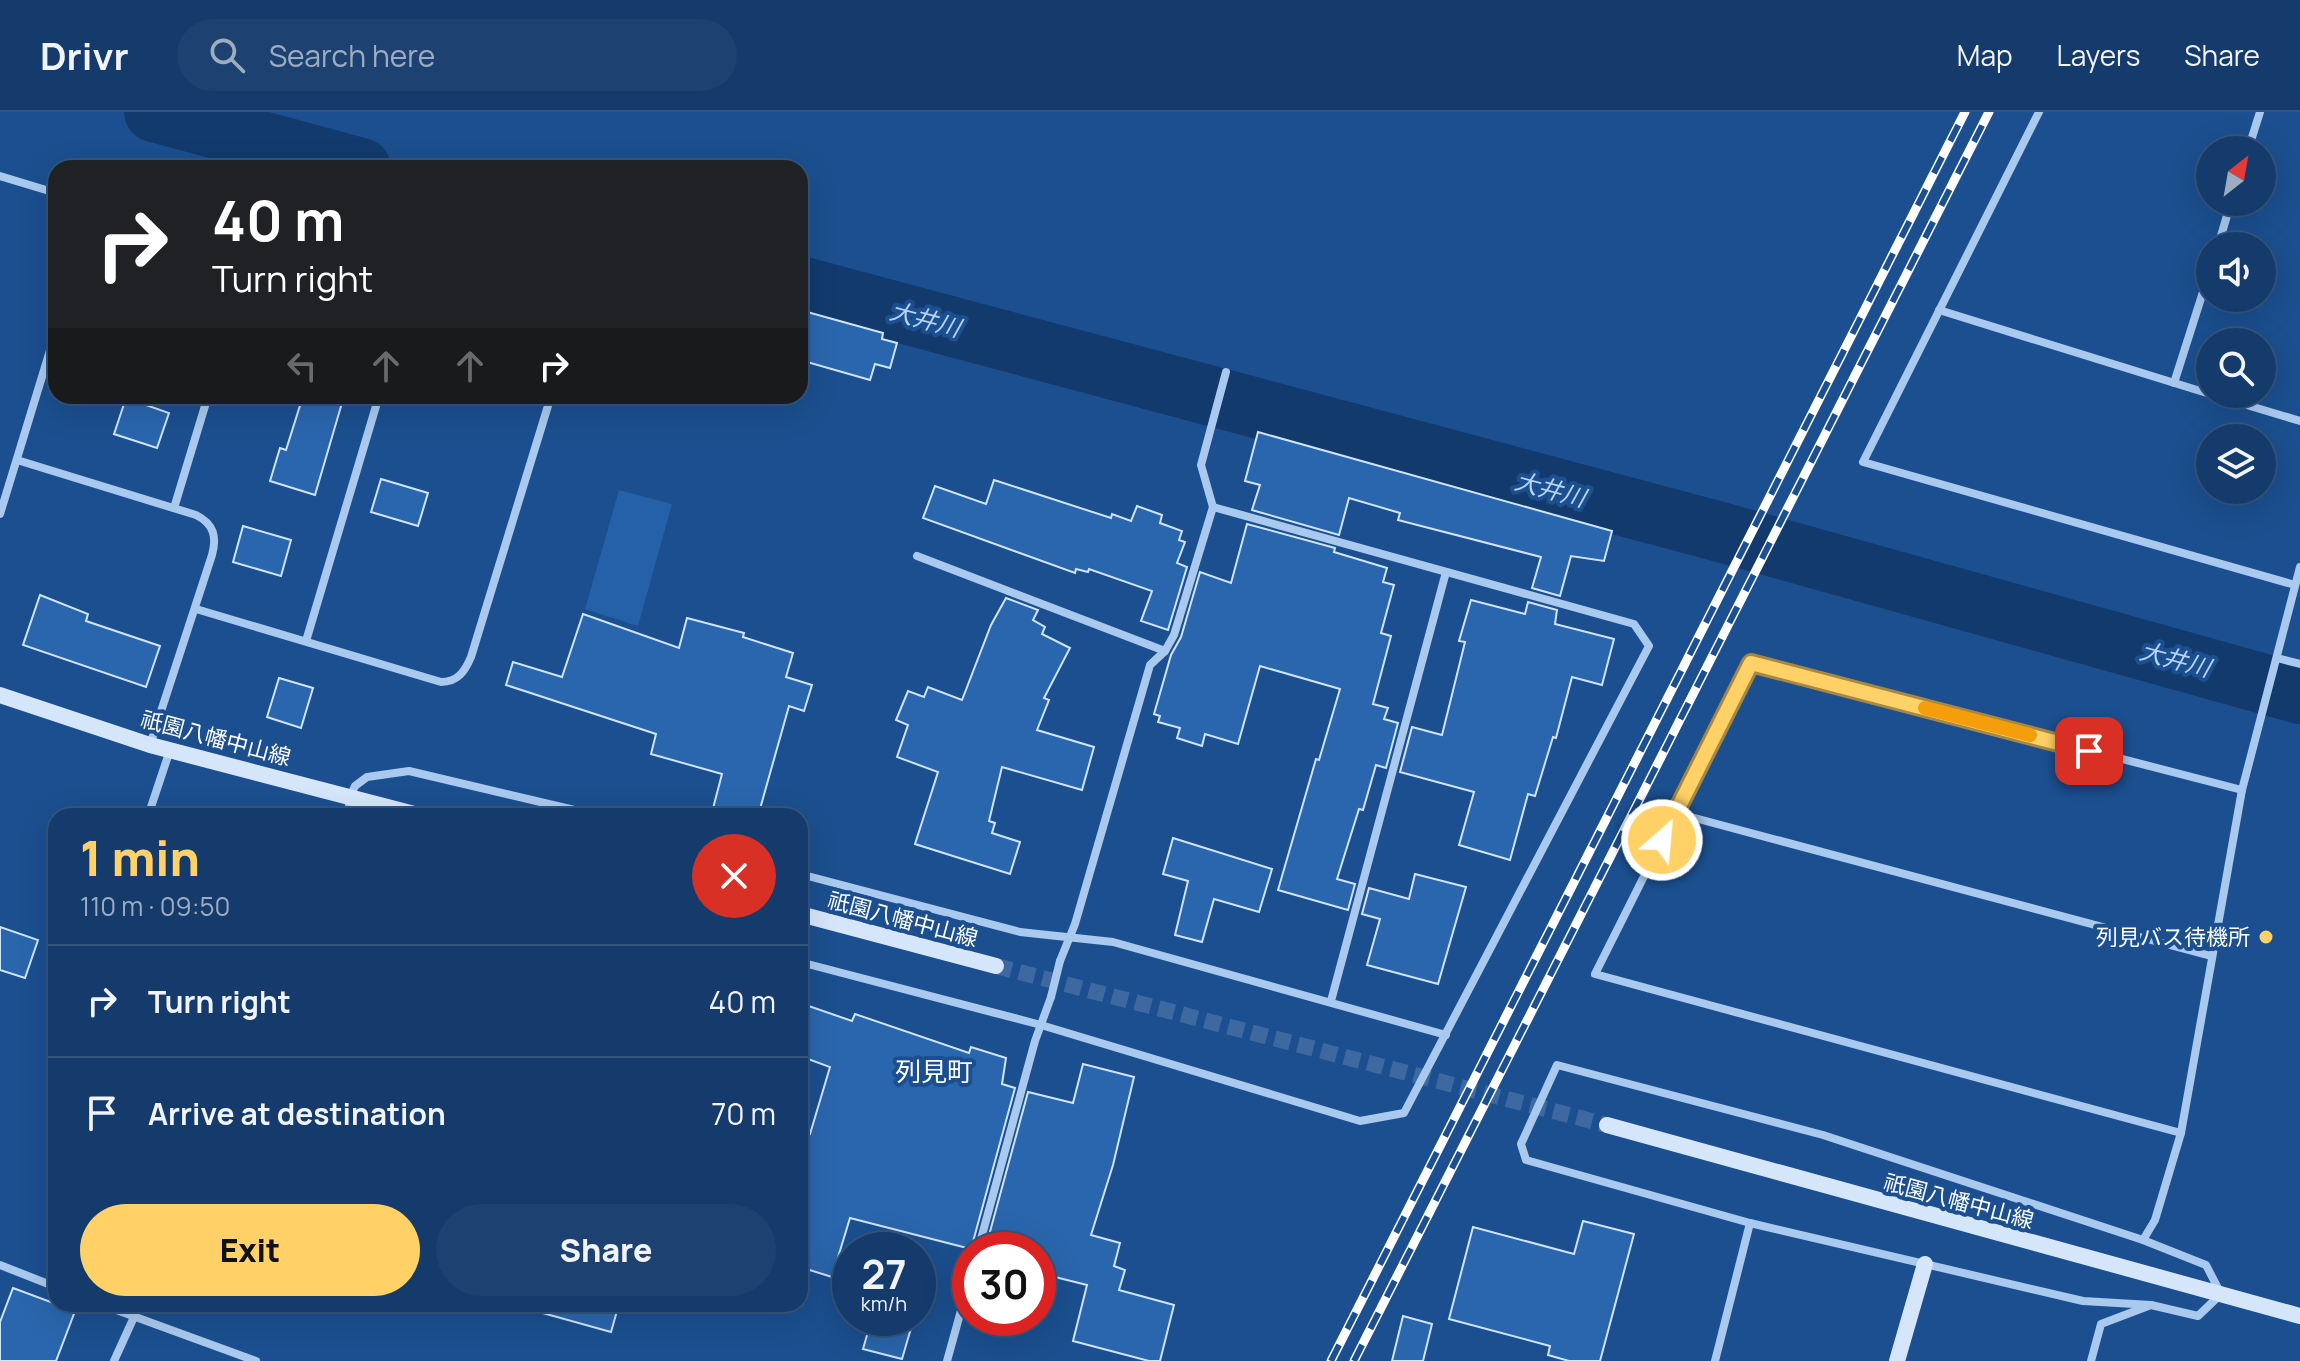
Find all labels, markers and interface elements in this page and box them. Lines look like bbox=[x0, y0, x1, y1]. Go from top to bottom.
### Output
search box bbox=[177, 19, 737, 91]
text: Drivr bbox=[40, 29, 129, 81]
icon: search bbox=[205, 33, 249, 77]
text: Search here bbox=[269, 35, 435, 76]
text: Map bbox=[1957, 36, 2013, 74]
text: Layers bbox=[2057, 36, 2140, 74]
text: Share bbox=[2184, 36, 2260, 74]
north arrow bbox=[2196, 136, 2276, 216]
map controls bbox=[2196, 136, 2276, 504]
text: 40 m bbox=[212, 181, 344, 258]
icon: right bbox=[80, 192, 184, 296]
button: sound bbox=[2196, 232, 2276, 312]
text: Turn right bbox=[212, 254, 373, 303]
water label: 大井川 bbox=[886, 293, 967, 345]
button: search bbox=[2196, 328, 2276, 408]
icon: left bbox=[280, 344, 324, 388]
icon: ahead bbox=[364, 344, 408, 388]
icon: ahead bbox=[448, 344, 492, 388]
icon: right bbox=[532, 344, 576, 388]
button: layers bbox=[2196, 424, 2276, 504]
water label: 大井川 bbox=[1511, 463, 1592, 515]
water label: 大井川 bbox=[2136, 633, 2217, 685]
street label: 祇園八幡中山線 bbox=[138, 704, 294, 772]
pin bbox=[2055, 717, 2123, 785]
icon: arrive bbox=[2067, 729, 2111, 773]
position arrow bbox=[1620, 798, 1704, 882]
text: 1 min bbox=[80, 825, 200, 890]
button: close bbox=[692, 834, 776, 918]
street label: 祇園八幡中山線 bbox=[825, 885, 981, 953]
text: 110 m · 09:50 bbox=[80, 888, 230, 924]
place label: 列見バス待機所 bbox=[2096, 922, 2250, 952]
marker: 列見バス待機所 bbox=[2257, 928, 2275, 946]
icon: right bbox=[80, 979, 124, 1023]
text: Turn right bbox=[148, 981, 291, 1022]
text: 40 m bbox=[709, 981, 776, 1022]
district label: 列見町 bbox=[895, 1053, 973, 1089]
icon: arrive bbox=[80, 1091, 124, 1135]
text: Arrive at destination bbox=[148, 1093, 446, 1134]
text: 70 m bbox=[711, 1093, 776, 1134]
street label: 祇園八幡中山線 bbox=[1881, 1167, 2037, 1235]
button: Exit bbox=[80, 1204, 420, 1296]
button: Share bbox=[436, 1204, 776, 1296]
speed limit sign: 30 bbox=[952, 1232, 1056, 1336]
text: 27 bbox=[861, 1246, 907, 1301]
text: km/h bbox=[861, 1290, 907, 1317]

